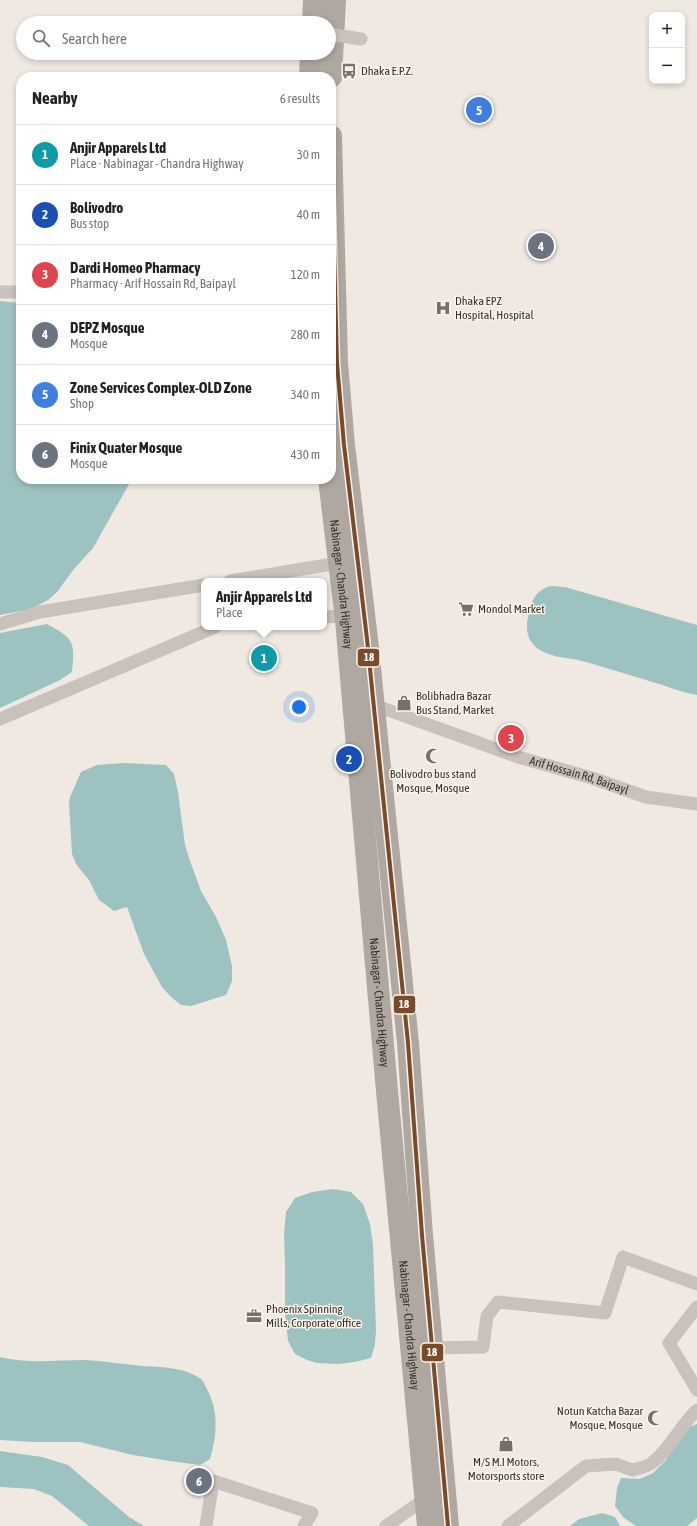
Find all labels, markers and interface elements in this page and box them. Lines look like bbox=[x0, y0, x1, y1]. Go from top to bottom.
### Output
map controls bbox=[649, 12, 685, 84]
button: + bbox=[649, 12, 685, 48]
search box bbox=[16, 16, 336, 60]
icon: search bbox=[30, 27, 52, 49]
text: Search here bbox=[62, 30, 127, 47]
button: − bbox=[649, 48, 685, 84]
bus stop icon: Dhaka E.P.Z. bbox=[340, 62, 358, 80]
place label: Dhaka E.P.Z. bbox=[361, 64, 413, 78]
text: Nearby bbox=[32, 88, 78, 108]
text: 6 results bbox=[280, 91, 320, 106]
pin: 5 bbox=[466, 95, 492, 125]
text: Anjir Apparels Ltd bbox=[70, 139, 166, 156]
text: 1 bbox=[42, 147, 48, 162]
text: 30 m bbox=[297, 147, 320, 162]
text: Place · Nabinagar - Chandra Highway bbox=[70, 156, 244, 171]
text: Bolivodro bbox=[70, 199, 123, 216]
text: 2 bbox=[42, 207, 48, 222]
text: 40 m bbox=[297, 207, 320, 222]
text: Bus stop bbox=[70, 216, 109, 231]
pin: 4 bbox=[528, 231, 554, 261]
text: Dardi Homeo Pharmacy bbox=[70, 259, 200, 276]
text: 3 bbox=[42, 267, 48, 282]
text: 120 m bbox=[291, 267, 320, 282]
text: Pharmacy · Arif Hossain Rd, Baipayl bbox=[70, 276, 236, 291]
place label: Dhaka EPZ Hospital, Hospital bbox=[455, 294, 535, 322]
hospital icon: Dhaka EPZ Hospital, Hospital bbox=[434, 299, 452, 317]
text: DEPZ Mosque bbox=[70, 319, 145, 336]
text: 4 bbox=[42, 327, 48, 342]
text: 280 m bbox=[291, 327, 320, 342]
text: Mosque bbox=[70, 336, 108, 351]
text: Zone Services Complex-OLD Zone bbox=[70, 379, 252, 396]
text: 5 bbox=[42, 387, 48, 402]
text: 340 m bbox=[291, 387, 320, 402]
text: Shop bbox=[70, 396, 94, 411]
text: Finix Quater Mosque bbox=[70, 439, 182, 456]
text: 6 bbox=[42, 447, 48, 462]
text: 430 m bbox=[291, 447, 320, 462]
text: Mosque bbox=[70, 456, 108, 471]
street label: Nabinagar - Chandra Highway bbox=[327, 519, 356, 650]
popup bbox=[201, 578, 327, 630]
text: Anjir Apparels Ltd bbox=[216, 588, 312, 605]
supermarket icon: Mondol Market bbox=[457, 600, 475, 618]
place label: Mondol Market bbox=[478, 602, 545, 616]
text: Place bbox=[216, 605, 242, 620]
pin: 1 bbox=[251, 643, 277, 673]
line badge: 18 bbox=[357, 648, 380, 667]
text: 18 bbox=[364, 651, 374, 663]
place label: Bolibhadra Bazar Bus Stand, Market bbox=[416, 689, 494, 717]
shop icon: Bolibhadra Bazar Bus Stand, Market bbox=[395, 694, 413, 712]
your location bbox=[289, 697, 309, 717]
pin: 3 bbox=[498, 723, 524, 753]
pin: 2 bbox=[336, 744, 362, 774]
mosque icon: Bolivodro bus stand Mosque, Mosque bbox=[424, 747, 442, 765]
street label: Arif Hossain Rd, Baipayl bbox=[528, 754, 631, 798]
place label: Bolivodro bus stand Mosque, Mosque bbox=[390, 767, 476, 795]
street label: Nabinagar - Chandra Highway bbox=[367, 937, 392, 1068]
line badge: 18 bbox=[393, 995, 416, 1014]
text: 18 bbox=[399, 998, 409, 1010]
street label: Nabinagar - Chandra Highway bbox=[396, 1260, 422, 1391]
place label: Phoenix Spinning Mills, Corporate office bbox=[266, 1302, 361, 1330]
office icon: Phoenix Spinning Mills, Corporate office bbox=[245, 1307, 263, 1325]
line badge: 18 bbox=[421, 1343, 444, 1362]
text: 18 bbox=[427, 1346, 437, 1358]
place label: Notun Katcha Bazar Mosque, Mosque bbox=[557, 1404, 643, 1432]
mosque icon: Notun Katcha Bazar Mosque, Mosque bbox=[646, 1409, 664, 1427]
shop icon: M/S M.I Motors, Motorsports store bbox=[497, 1435, 515, 1453]
place label: M/S M.I Motors, Motorsports store bbox=[468, 1455, 544, 1483]
pin: 6 bbox=[186, 1466, 212, 1496]

